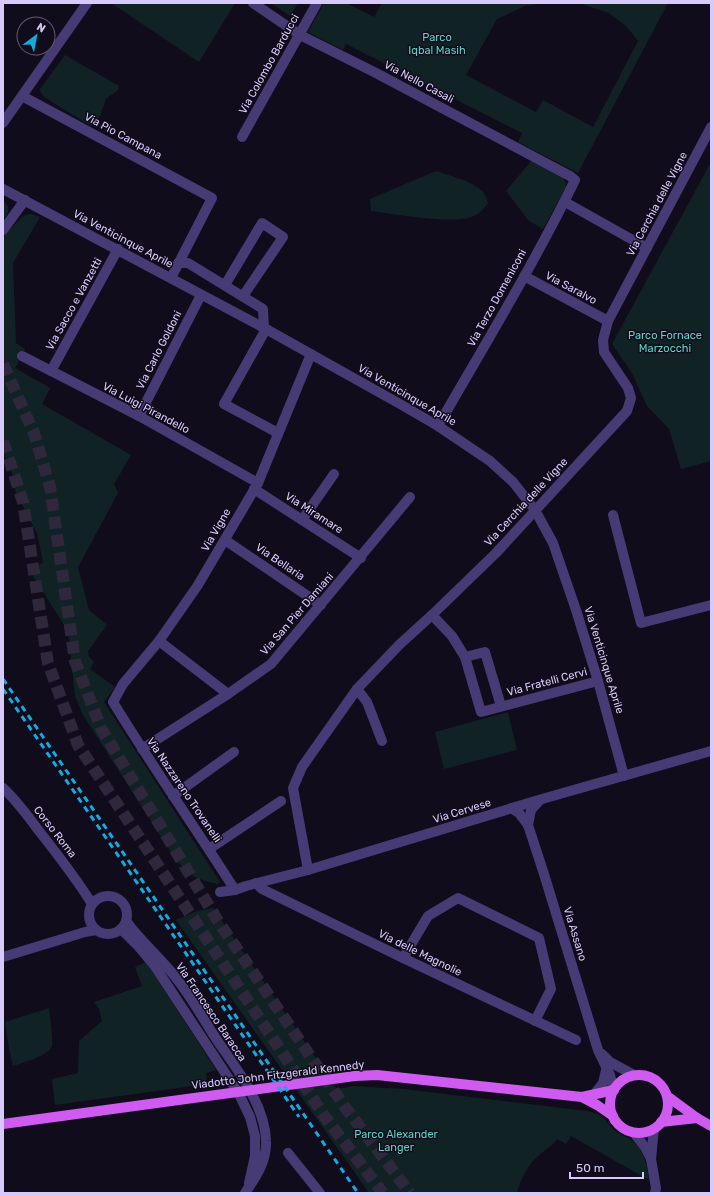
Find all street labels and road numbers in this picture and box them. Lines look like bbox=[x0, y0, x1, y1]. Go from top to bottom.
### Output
street label: Via Colombo Barducci bbox=[236, 12, 302, 116]
street label: Via Nello Casali bbox=[382, 58, 456, 106]
street label: Via Pio Campana bbox=[82, 110, 164, 162]
street label: Via Cerchia delle Vigne bbox=[624, 150, 690, 258]
street label: Via Venticinque Aprile bbox=[71, 207, 175, 271]
street label: Via Terzo Domeniconi bbox=[465, 247, 529, 349]
street label: Via Sacco e Vanzetti bbox=[43, 256, 105, 352]
street label: Via Saralvo bbox=[543, 269, 599, 307]
street label: Via Carlo Goldoni bbox=[134, 308, 184, 392]
street label: Via Venticinque Aprile bbox=[356, 362, 458, 428]
street label: Via Luigi Pirandello bbox=[100, 380, 192, 436]
street label: Via Cerchia delle Vigne bbox=[482, 455, 570, 549]
street label: Via Miramare bbox=[283, 490, 345, 536]
street label: Via Vigne bbox=[198, 506, 234, 554]
street label: Via Bellaria bbox=[253, 541, 307, 583]
street label: Via San Pier Damiani bbox=[258, 570, 336, 658]
street label: Via Venticinque Aprile bbox=[582, 605, 626, 715]
street label: Via Fratelli Cervi bbox=[505, 665, 589, 699]
street label: Via Nazzareno Trovanelli bbox=[144, 735, 224, 845]
street label: Via Cervese bbox=[431, 796, 493, 826]
street label: Corso Roma bbox=[31, 804, 79, 860]
street label: Via Assano bbox=[561, 905, 589, 963]
street label: Via delle Magnolie bbox=[376, 927, 464, 979]
street label: Via Francesco Baracca bbox=[173, 960, 249, 1064]
street label: Viadotto John Fitzgerald Kennedy bbox=[191, 1058, 365, 1092]

